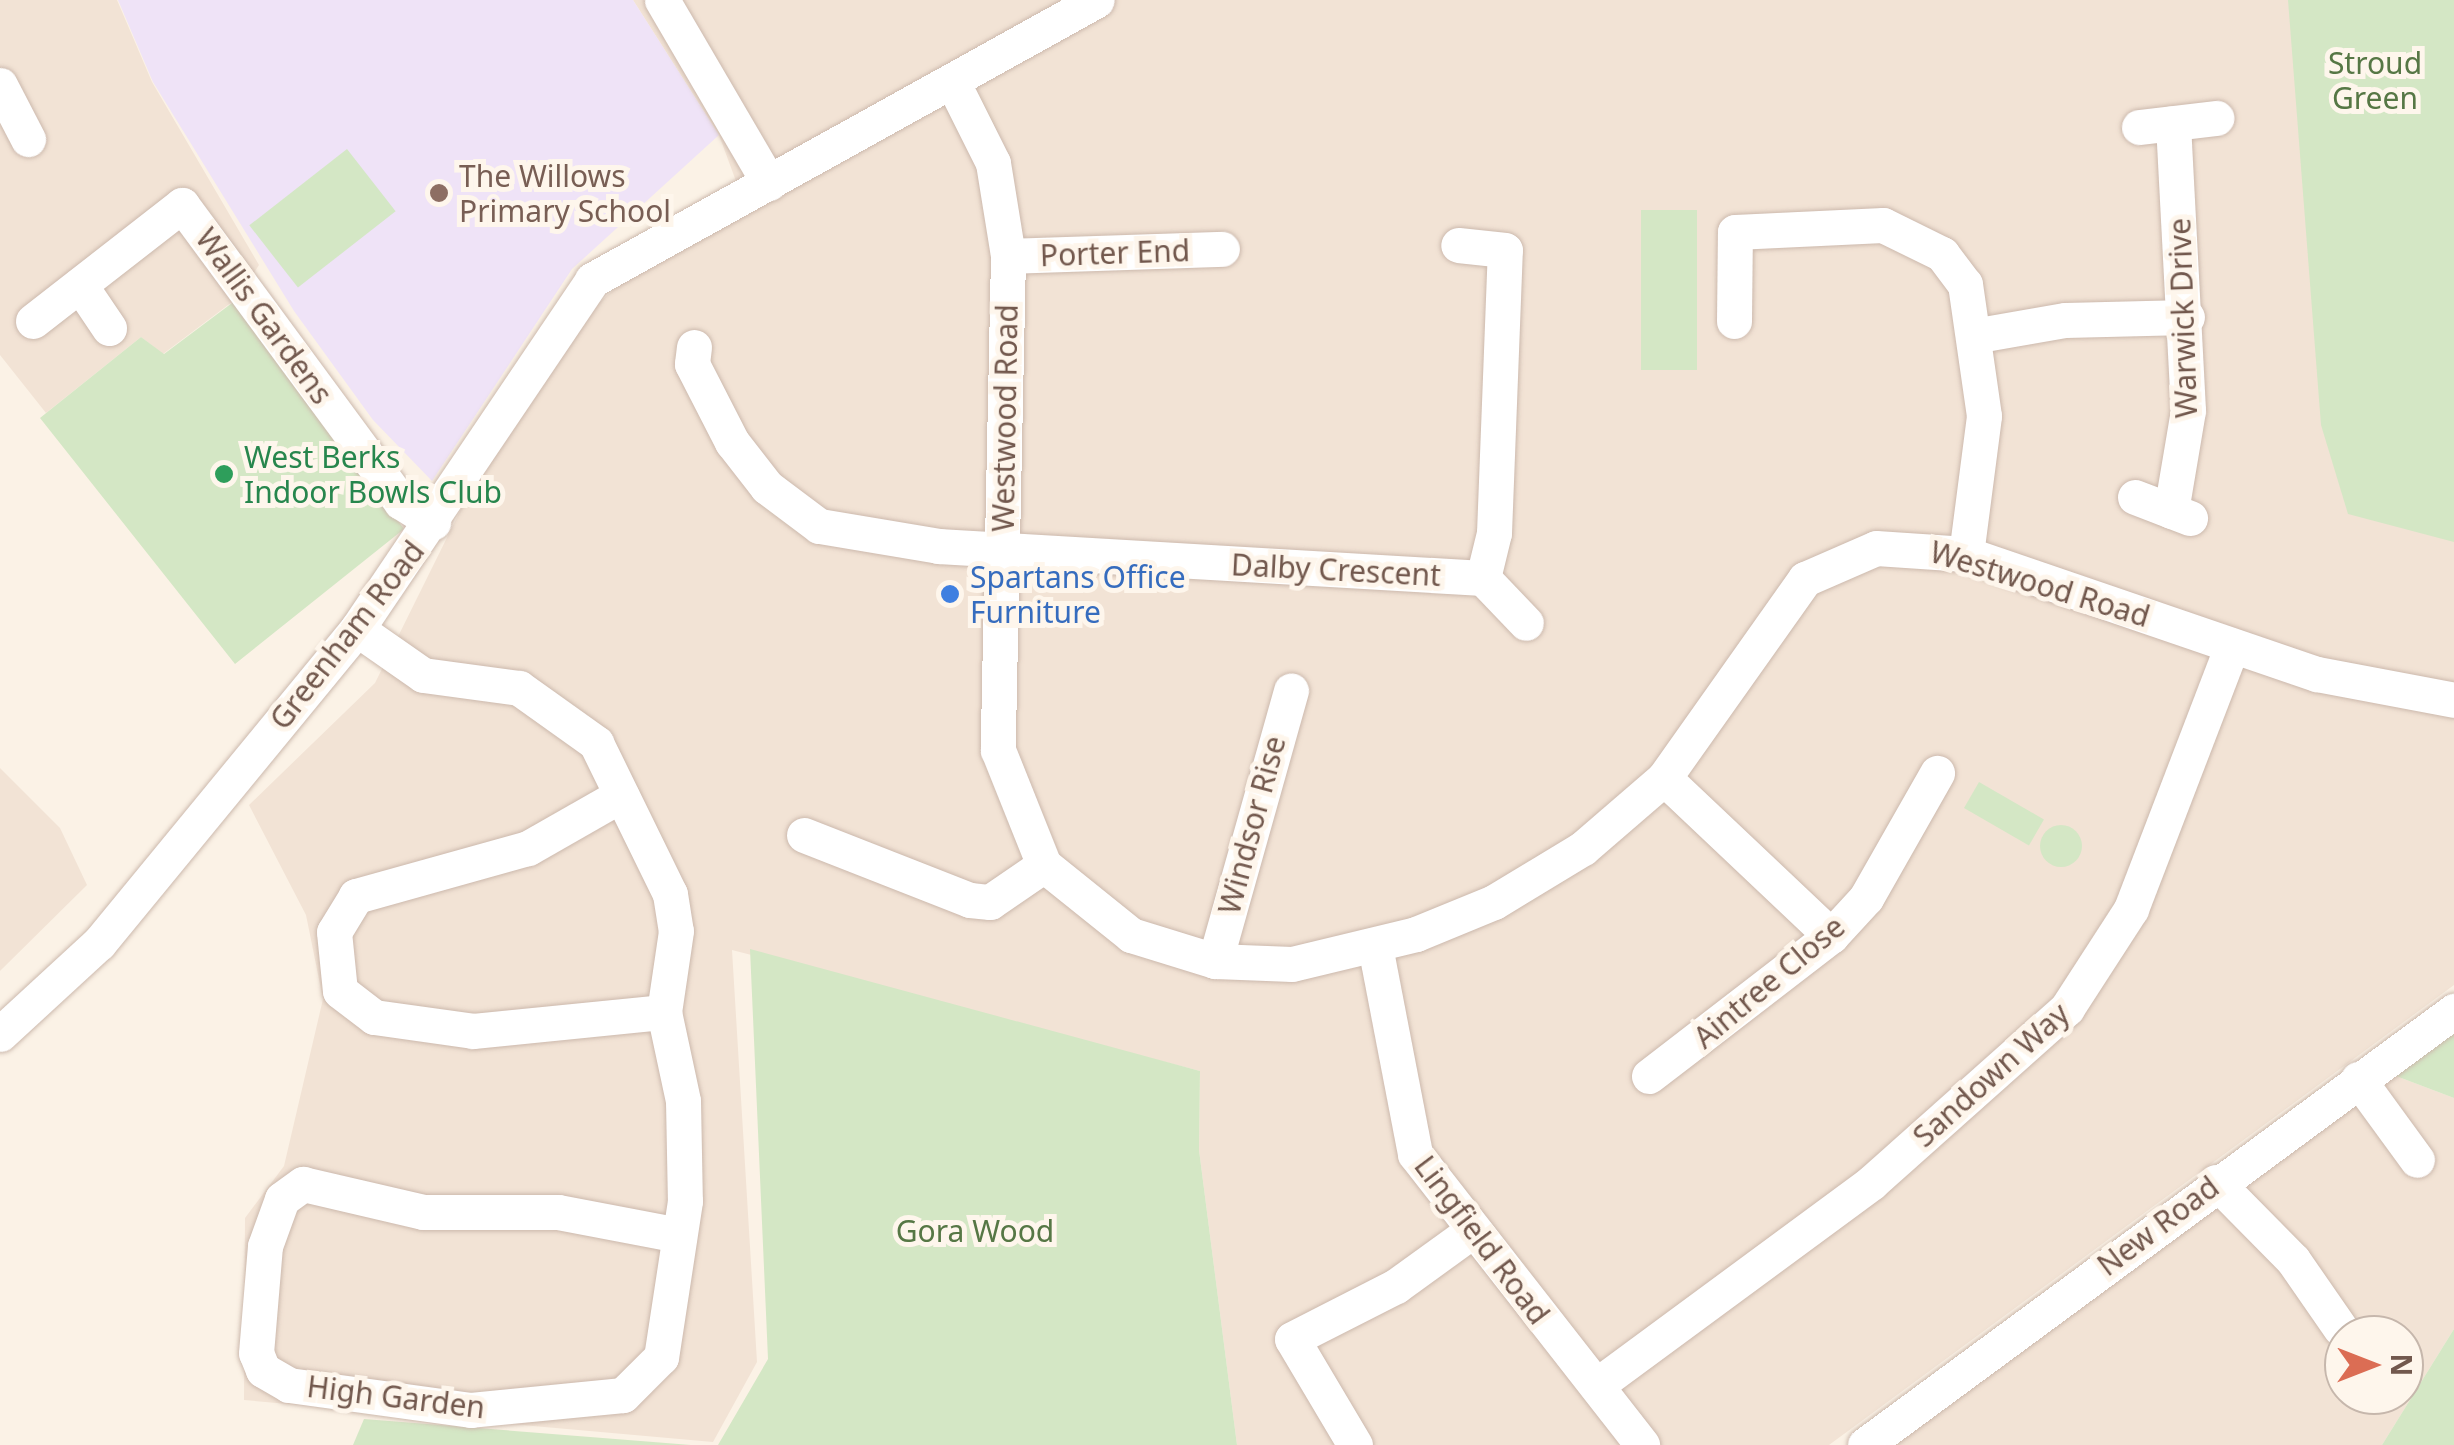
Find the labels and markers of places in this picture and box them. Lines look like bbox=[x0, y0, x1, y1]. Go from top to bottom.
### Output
place label: The Willows Primary School bbox=[459, 158, 671, 228]
marker: The Willows Primary School bbox=[428, 182, 450, 204]
place label: West Berks Indoor Bowls Club bbox=[244, 439, 502, 510]
marker: West Berks Indoor Bowls Club bbox=[213, 463, 235, 485]
place label: Spartans Office Furniture bbox=[970, 559, 1186, 630]
marker: Spartans Office Furniture bbox=[939, 583, 961, 605]

